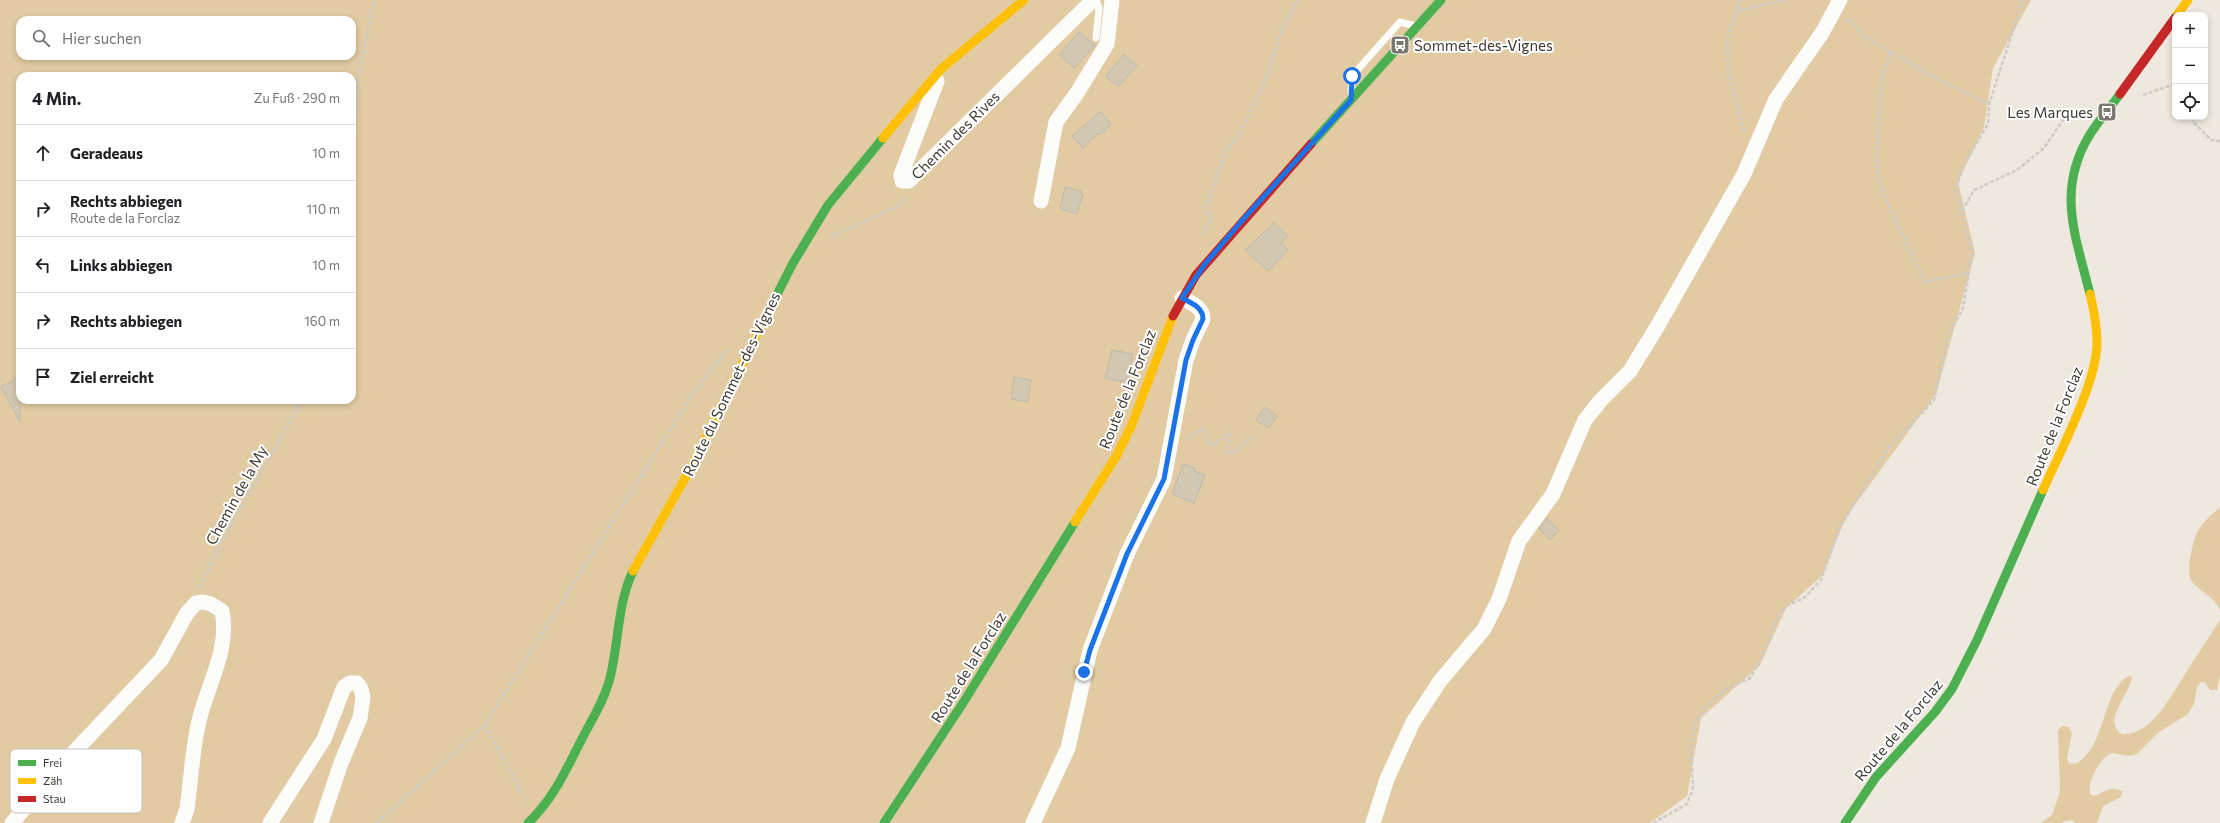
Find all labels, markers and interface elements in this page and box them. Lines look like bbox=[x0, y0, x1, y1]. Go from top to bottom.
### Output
map controls bbox=[2172, 12, 2208, 120]
button: + bbox=[2172, 12, 2208, 48]
search box bbox=[16, 16, 356, 60]
icon: search bbox=[30, 27, 52, 49]
text: Hier suchen bbox=[62, 29, 142, 47]
bus stop icon: Sommet-des-Vignes bbox=[1389, 34, 1411, 56]
place label: Sommet-des-Vignes bbox=[1414, 36, 1553, 54]
button: − bbox=[2172, 48, 2208, 84]
route start bbox=[1343, 67, 1361, 85]
button: locate bbox=[2172, 84, 2208, 120]
street label: Chemin des Rives bbox=[907, 87, 1003, 183]
text: 4 Min. bbox=[32, 88, 81, 109]
text: Zu Fuß · 290 m bbox=[254, 90, 340, 106]
bus stop icon: Les Marques bbox=[2096, 101, 2118, 123]
place label: Les Marques bbox=[2007, 103, 2093, 121]
icon: ahead bbox=[32, 142, 54, 164]
text: Geradeaus bbox=[70, 144, 143, 162]
text: 10 m bbox=[312, 145, 340, 161]
text: Rechts abbiegen bbox=[70, 192, 182, 210]
icon: right bbox=[32, 198, 54, 220]
text: 110 m bbox=[307, 201, 340, 217]
text: Route de la Forclaz bbox=[70, 210, 180, 226]
icon: left bbox=[32, 254, 54, 276]
text: Links abbiegen bbox=[70, 256, 172, 274]
text: 10 m bbox=[312, 257, 340, 273]
street label: Route du Sommet-des-Vignes bbox=[679, 289, 784, 479]
icon: right bbox=[32, 310, 54, 332]
text: Rechts abbiegen bbox=[70, 312, 182, 330]
text: 160 m bbox=[304, 313, 340, 329]
street label: Route de la Forclaz bbox=[1095, 327, 1159, 451]
street label: Route de la Forclaz bbox=[2022, 364, 2086, 488]
icon: arrive bbox=[32, 366, 54, 388]
text: Ziel erreicht bbox=[70, 368, 154, 386]
street label: Chemin de la My bbox=[201, 442, 271, 548]
street label: Route de la Forclaz bbox=[927, 608, 1009, 726]
route end bbox=[1075, 663, 1093, 681]
street label: Route de la Forclaz bbox=[1850, 675, 1946, 785]
legend bbox=[10, 749, 142, 813]
text: Frei bbox=[43, 756, 62, 769]
text: Zäh bbox=[43, 774, 62, 787]
text: Stau bbox=[43, 792, 66, 805]

